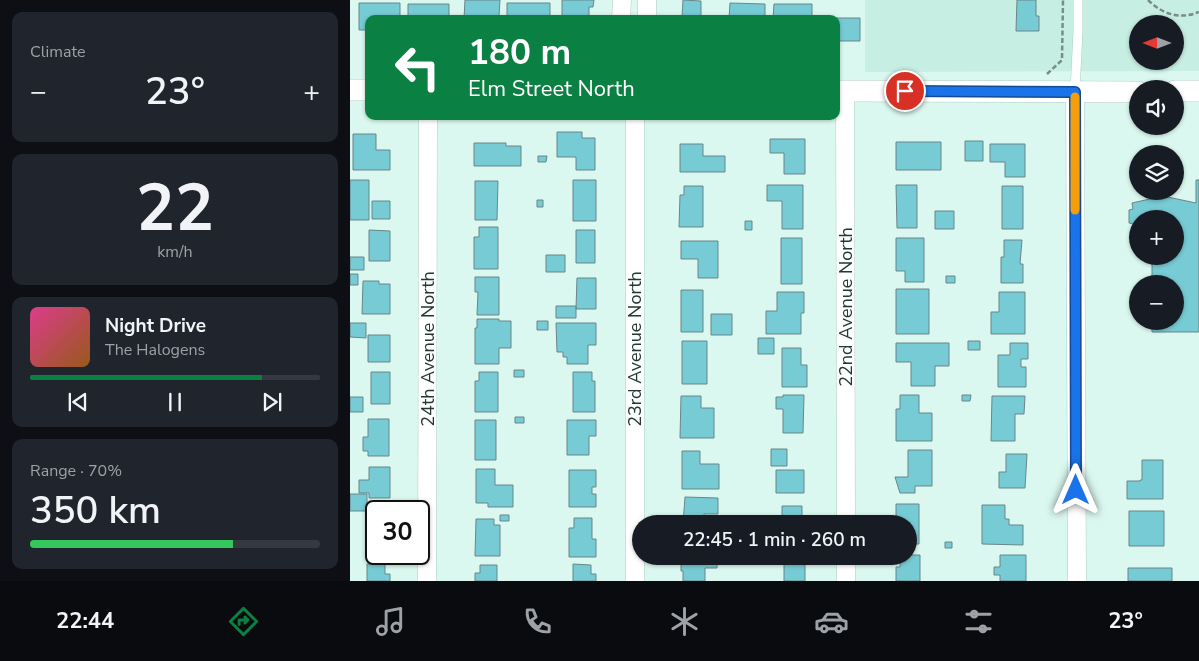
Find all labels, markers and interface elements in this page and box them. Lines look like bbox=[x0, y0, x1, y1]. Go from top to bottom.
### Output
north arrow bbox=[1129, 15, 1184, 70]
map controls bbox=[1129, 15, 1184, 330]
text: 180 m bbox=[468, 29, 571, 76]
icon: left bbox=[385, 35, 450, 100]
text: Climate bbox=[30, 41, 85, 63]
text: 23° bbox=[145, 66, 205, 117]
pin bbox=[884, 70, 926, 112]
text: − bbox=[30, 73, 47, 111]
text: + bbox=[303, 73, 320, 111]
text: Elm Street North bbox=[468, 74, 635, 104]
icon: arrive bbox=[891, 77, 919, 105]
button: sound bbox=[1129, 80, 1184, 135]
button: layers bbox=[1129, 145, 1184, 200]
text: 22 bbox=[136, 164, 214, 253]
button: + bbox=[1129, 210, 1184, 265]
street label: 22nd Avenue North bbox=[834, 227, 858, 387]
text: km/h bbox=[157, 241, 193, 263]
street label: 24th Avenue North bbox=[416, 271, 440, 427]
street label: 23rd Avenue North bbox=[623, 271, 647, 427]
button: − bbox=[1129, 275, 1184, 330]
text: Night Drive bbox=[105, 313, 206, 339]
text: The Halogens bbox=[105, 339, 205, 361]
icon: previous bbox=[64, 388, 92, 416]
icon: pause bbox=[161, 388, 189, 416]
icon: next bbox=[258, 388, 286, 416]
text: Range · 70% bbox=[30, 460, 122, 482]
position arrow bbox=[1049, 463, 1101, 515]
text: 350 km bbox=[30, 485, 161, 536]
speed limit sign: 30 bbox=[365, 500, 430, 565]
text: 22:45 · 1 min · 260 m bbox=[683, 527, 866, 553]
icon: directions bbox=[226, 604, 261, 639]
icon: music bbox=[373, 604, 408, 639]
icon: phone bbox=[520, 604, 555, 639]
icon: climate bbox=[667, 604, 702, 639]
icon: car bbox=[814, 604, 849, 639]
icon: filters bbox=[961, 604, 996, 639]
text: 22:44 bbox=[56, 606, 114, 636]
text: 23° bbox=[1108, 606, 1143, 636]

